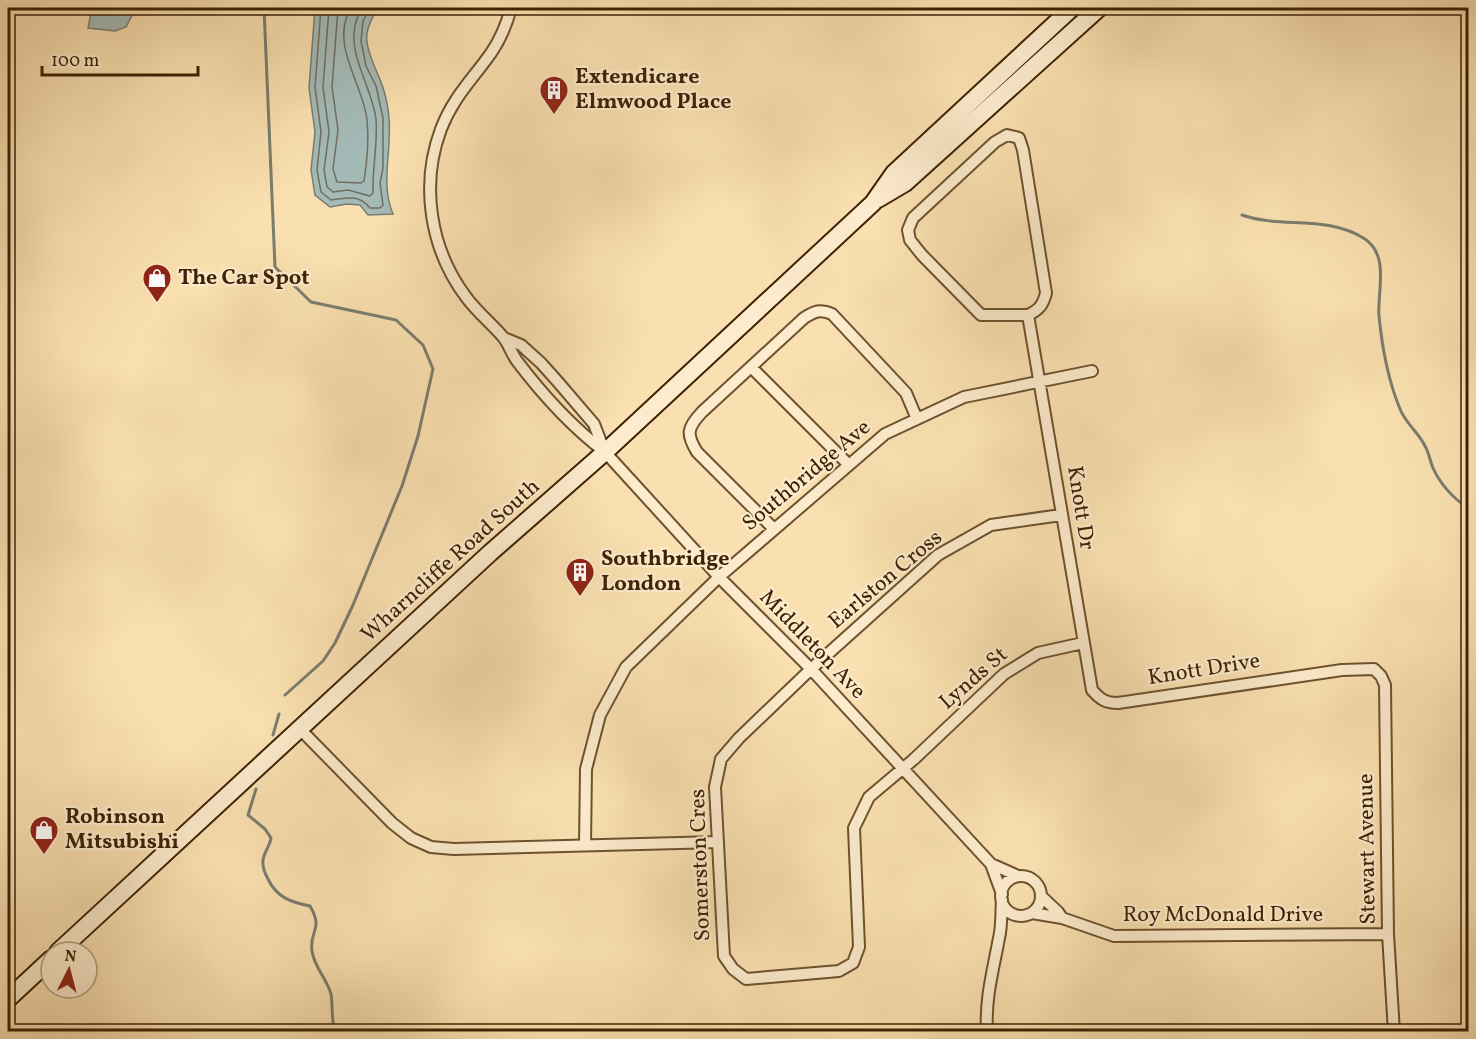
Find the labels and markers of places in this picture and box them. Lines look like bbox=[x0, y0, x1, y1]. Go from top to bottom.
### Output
place label: Extendicare Elmwood Place bbox=[575, 62, 731, 118]
building icon: Extendicare Elmwood Place bbox=[538, 74, 570, 116]
shop icon: The Car Spot bbox=[141, 262, 173, 304]
place label: The Car Spot bbox=[178, 263, 310, 294]
place label: Southbridge London bbox=[601, 544, 730, 600]
building icon: Southbridge London bbox=[564, 556, 596, 598]
place label: Robinson Mitsubishi bbox=[65, 802, 179, 858]
shop icon: Robinson Mitsubishi bbox=[28, 814, 60, 856]

